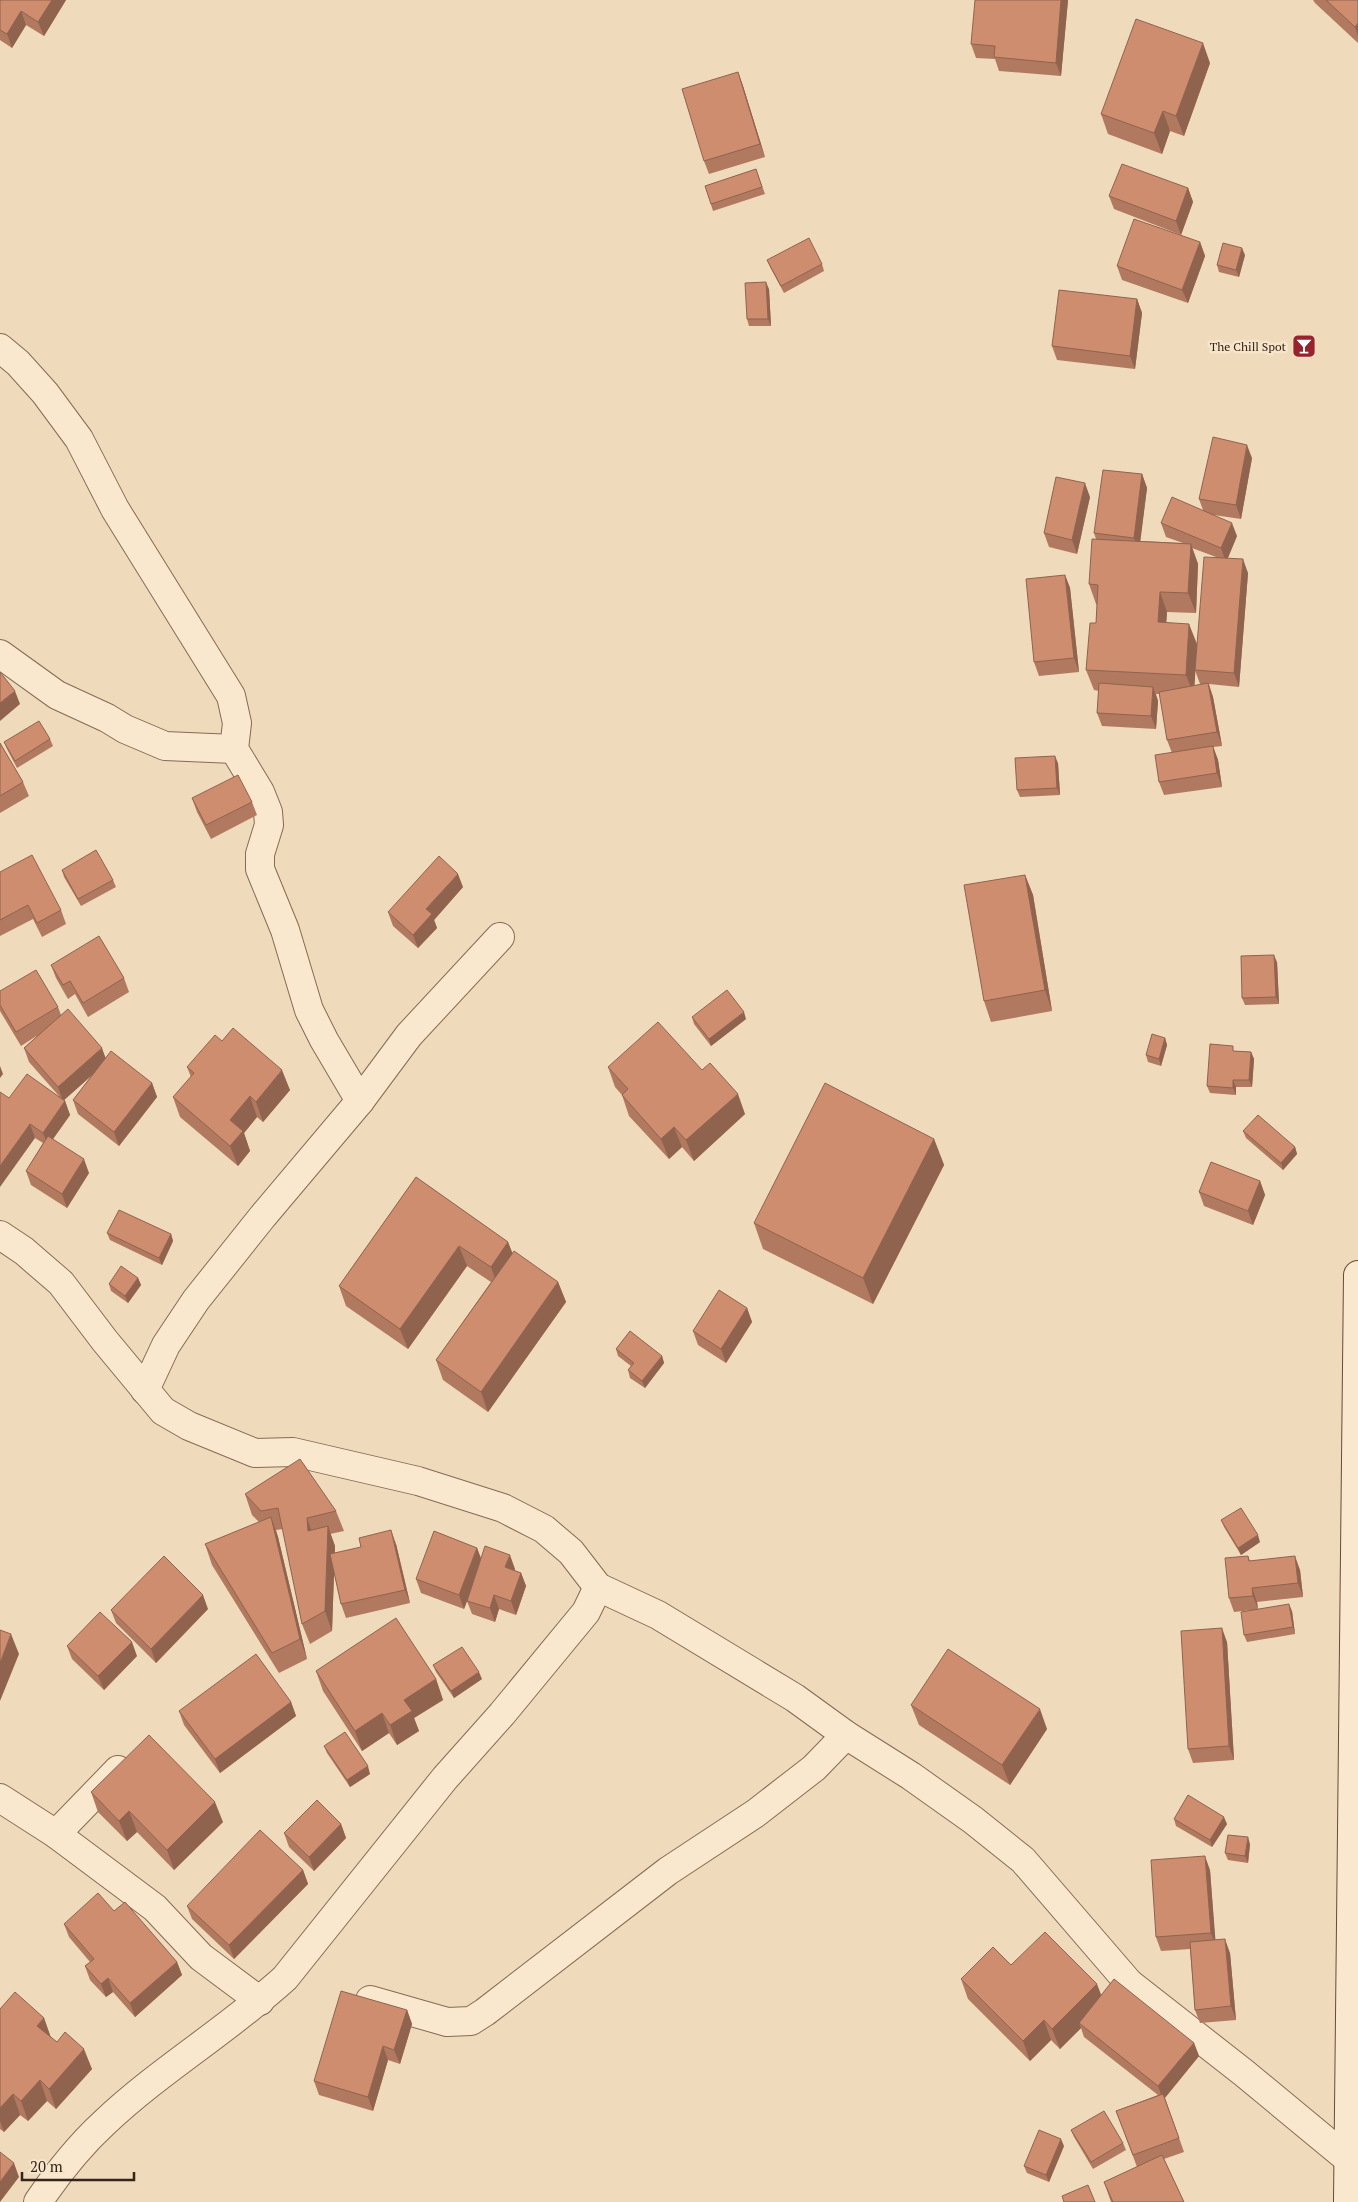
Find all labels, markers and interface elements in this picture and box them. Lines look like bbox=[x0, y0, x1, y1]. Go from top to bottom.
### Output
bar icon: The Chill Spot bbox=[1291, 333, 1317, 359]
place label: The Chill Spot bbox=[1210, 339, 1287, 354]
scale bar bbox=[22, 2150, 135, 2182]
text: 20 m bbox=[30, 2156, 63, 2176]

